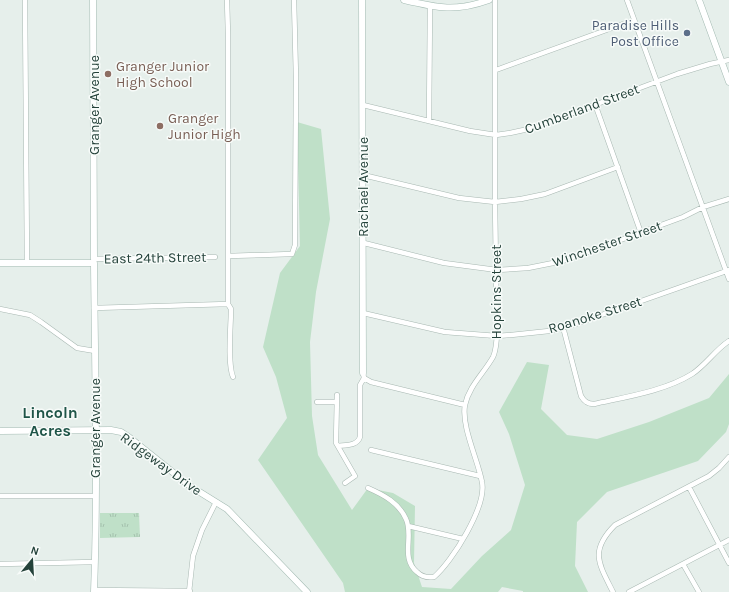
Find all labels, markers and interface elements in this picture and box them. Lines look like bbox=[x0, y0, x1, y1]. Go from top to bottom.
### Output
place label: Paradise Hills Post Office bbox=[592, 17, 679, 50]
marker: Paradise Hills Post Office bbox=[682, 28, 692, 38]
street label: Granger Avenue bbox=[86, 55, 103, 155]
place label: Granger Junior High School bbox=[116, 58, 210, 91]
marker: Granger Junior High School bbox=[103, 69, 113, 79]
street label: Cumberland Street bbox=[522, 80, 642, 138]
place label: Granger Junior High bbox=[168, 110, 241, 143]
marker: Granger Junior High bbox=[155, 121, 165, 131]
street label: Rachael Avenue bbox=[355, 137, 372, 237]
street label: Winchester Street bbox=[550, 217, 664, 271]
street label: Hopkins Street bbox=[488, 245, 505, 339]
street label: East 24th Street bbox=[103, 249, 207, 267]
street label: Roanoke Street bbox=[546, 293, 644, 337]
street label: Granger Avenue bbox=[87, 378, 104, 478]
district label: Lincoln Acres bbox=[22, 403, 78, 440]
street label: Ridgeway Drive bbox=[117, 429, 205, 499]
north arrow bbox=[12, 540, 52, 580]
text: N bbox=[29, 544, 41, 558]

